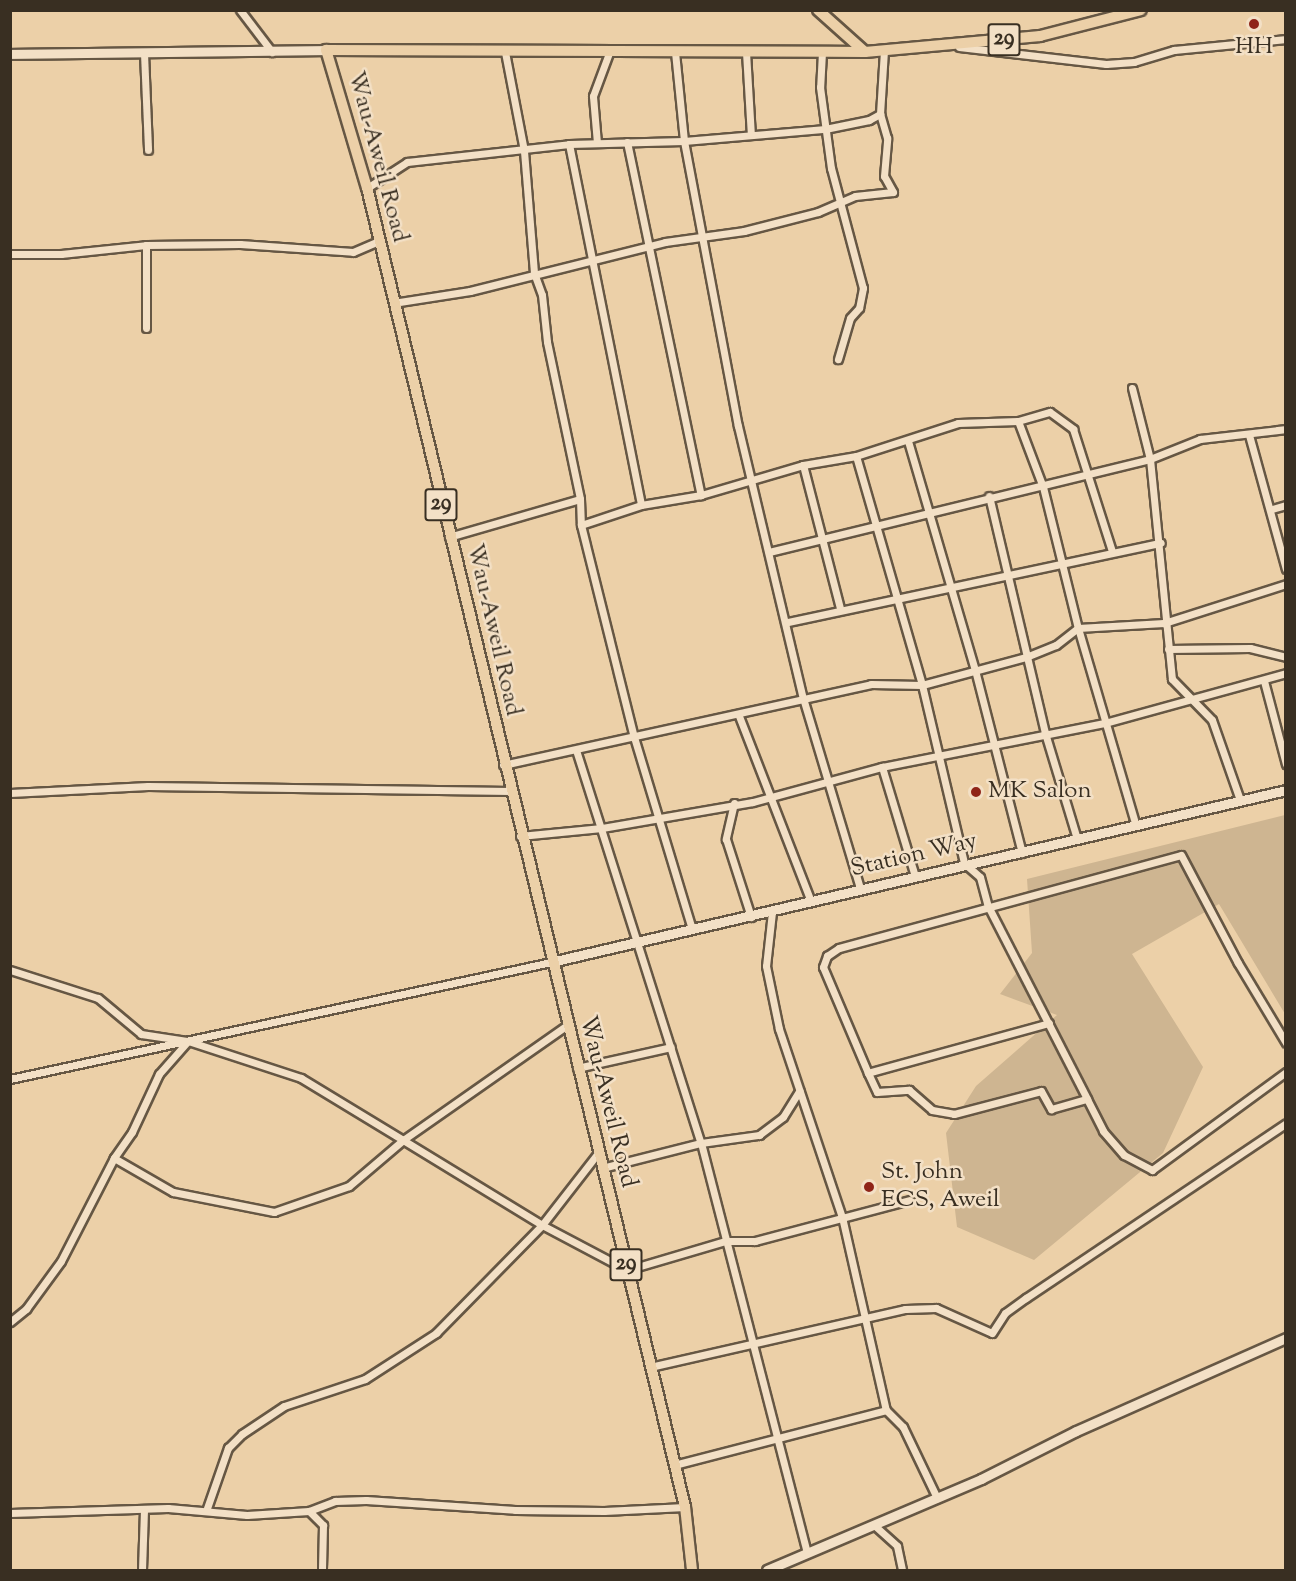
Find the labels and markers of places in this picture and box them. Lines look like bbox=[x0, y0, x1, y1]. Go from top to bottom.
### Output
marker: HH bbox=[1247, 17, 1261, 31]
place label: HH bbox=[1235, 34, 1273, 62]
place label: MK Salon bbox=[988, 778, 1092, 806]
marker: MK Salon bbox=[969, 785, 983, 799]
place label: St. John ECS, Aweil bbox=[881, 1159, 1000, 1215]
marker: St. John ECS, Aweil bbox=[862, 1180, 876, 1194]

